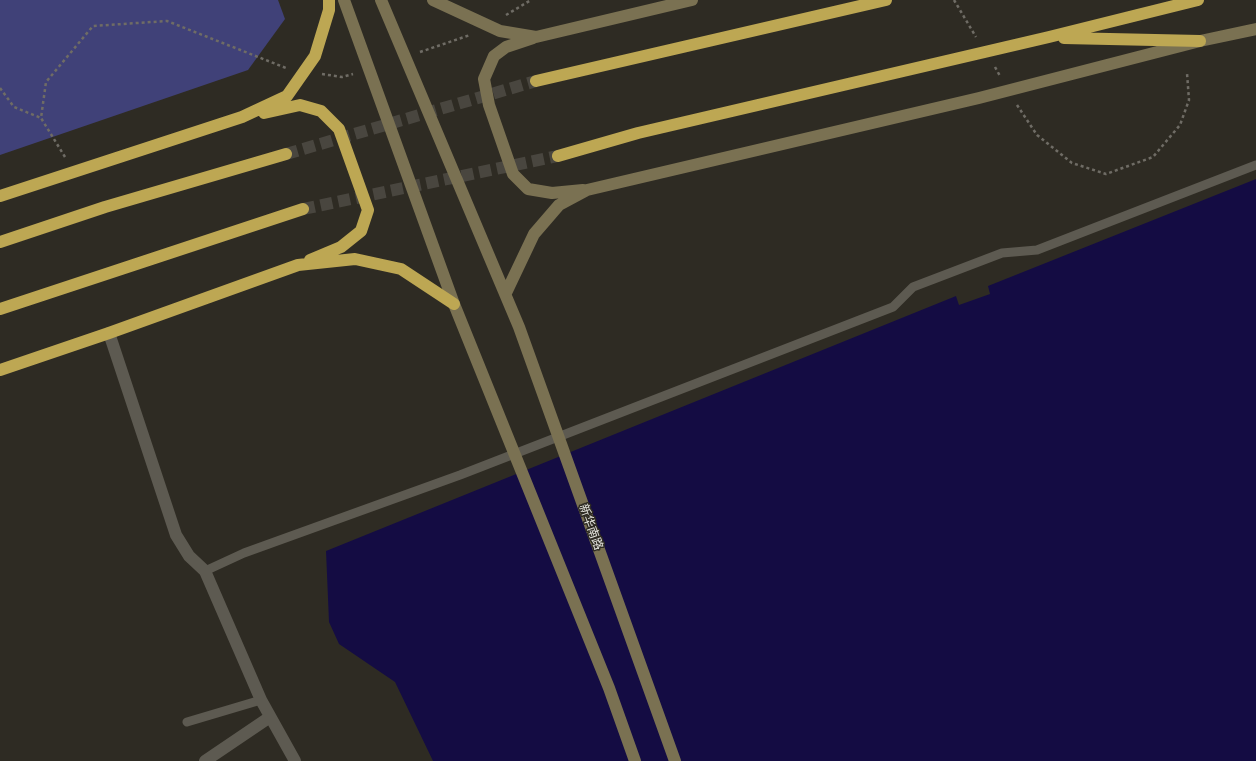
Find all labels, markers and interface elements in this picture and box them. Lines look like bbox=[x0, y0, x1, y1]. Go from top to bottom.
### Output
street label: 新华南路 bbox=[576, 502, 606, 552]

